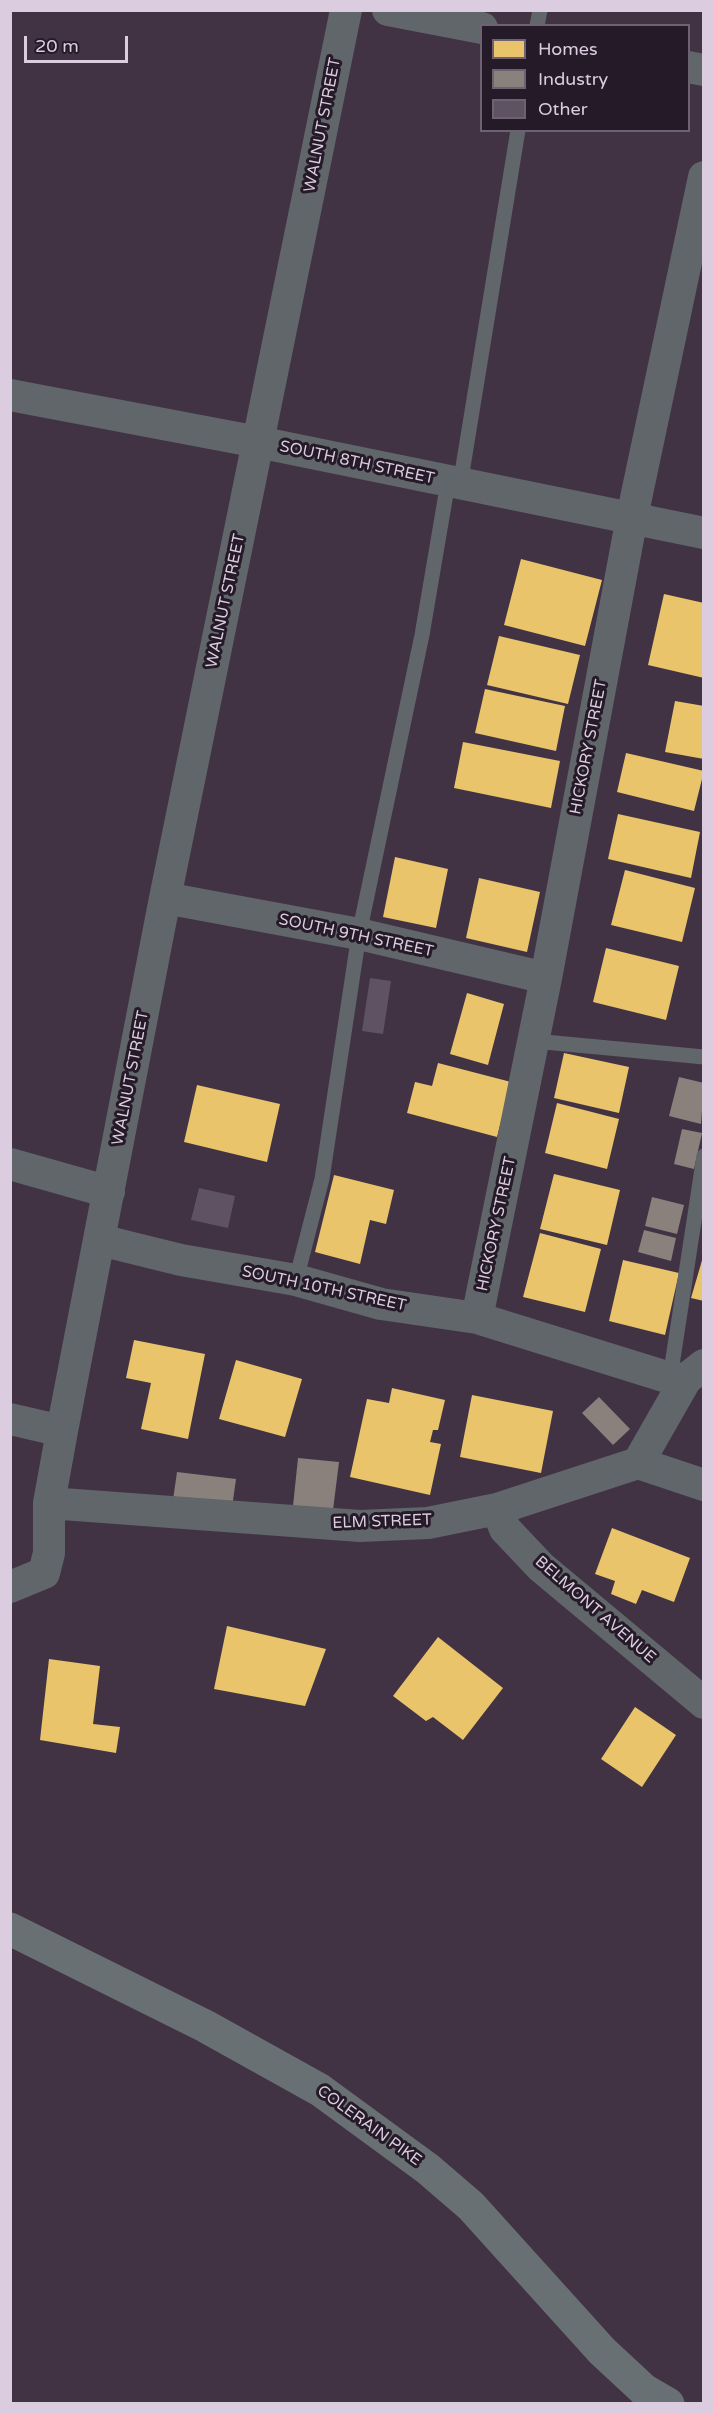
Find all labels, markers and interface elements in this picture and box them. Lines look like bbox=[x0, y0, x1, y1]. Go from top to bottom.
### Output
scale bar bbox=[27, 24, 130, 62]
legend bbox=[480, 24, 690, 132]
text: 20 m bbox=[35, 35, 79, 57]
text: Homes bbox=[538, 38, 598, 60]
street label: WALNUT STREET bbox=[301, 56, 345, 194]
text: Industry bbox=[538, 68, 608, 90]
text: Other bbox=[538, 98, 588, 120]
street label: SOUTH 8TH STREET bbox=[278, 437, 436, 489]
street label: WALNUT STREET bbox=[202, 532, 250, 670]
street label: HICKORY STREET bbox=[566, 678, 612, 816]
street label: SOUTH 9TH STREET bbox=[277, 910, 435, 962]
street label: WALNUT STREET bbox=[109, 1009, 153, 1147]
street label: HICKORY STREET bbox=[473, 1155, 521, 1293]
street label: SOUTH 10TH STREET bbox=[240, 1262, 408, 1316]
street label: ELM STREET bbox=[332, 1511, 432, 1533]
street label: BELMONT AVENUE bbox=[531, 1552, 659, 1668]
street label: COLERAIN PIKE bbox=[313, 2082, 425, 2170]

